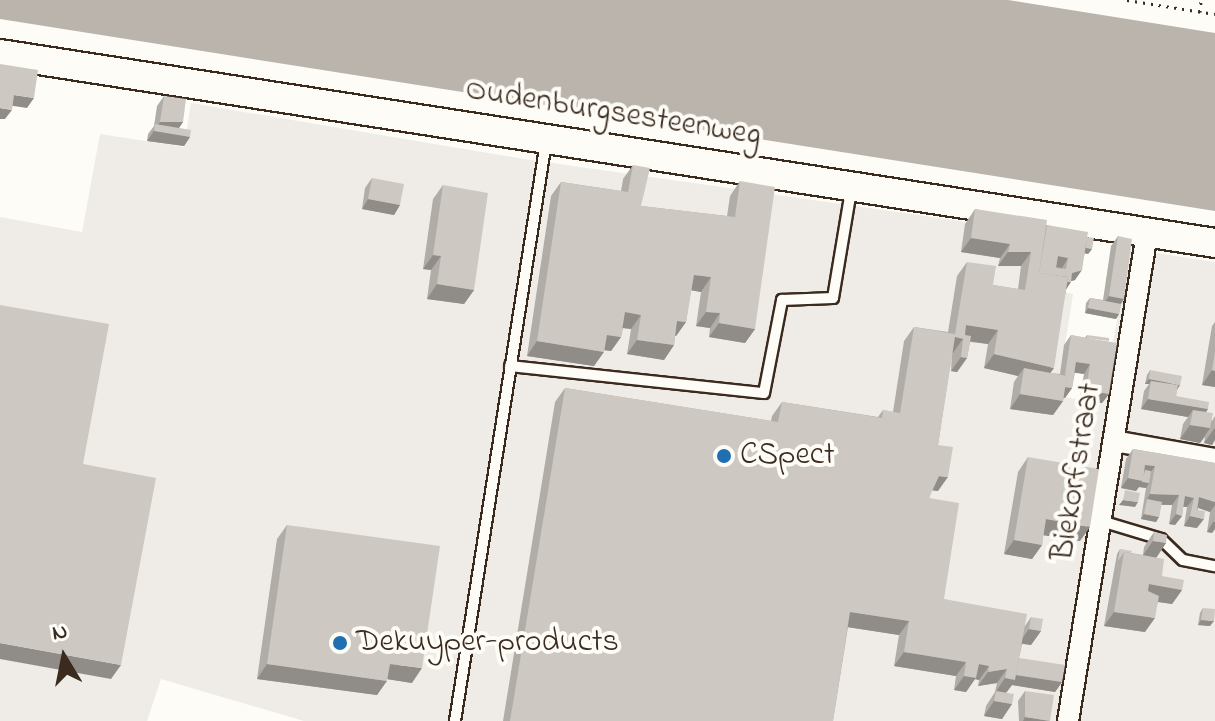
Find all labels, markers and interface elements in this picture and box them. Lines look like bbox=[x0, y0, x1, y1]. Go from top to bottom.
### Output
street label: Oudenburgsesteenweg bbox=[463, 72, 763, 156]
street label: Biekorfstraat bbox=[1045, 380, 1111, 564]
place label: CSpect bbox=[740, 437, 835, 475]
marker: CSpect bbox=[715, 447, 733, 465]
text: N bbox=[50, 616, 70, 650]
north arrow bbox=[24, 617, 104, 697]
place label: Dekuyper-products bbox=[356, 624, 619, 662]
marker: Dekuyper-products bbox=[331, 634, 349, 652]

